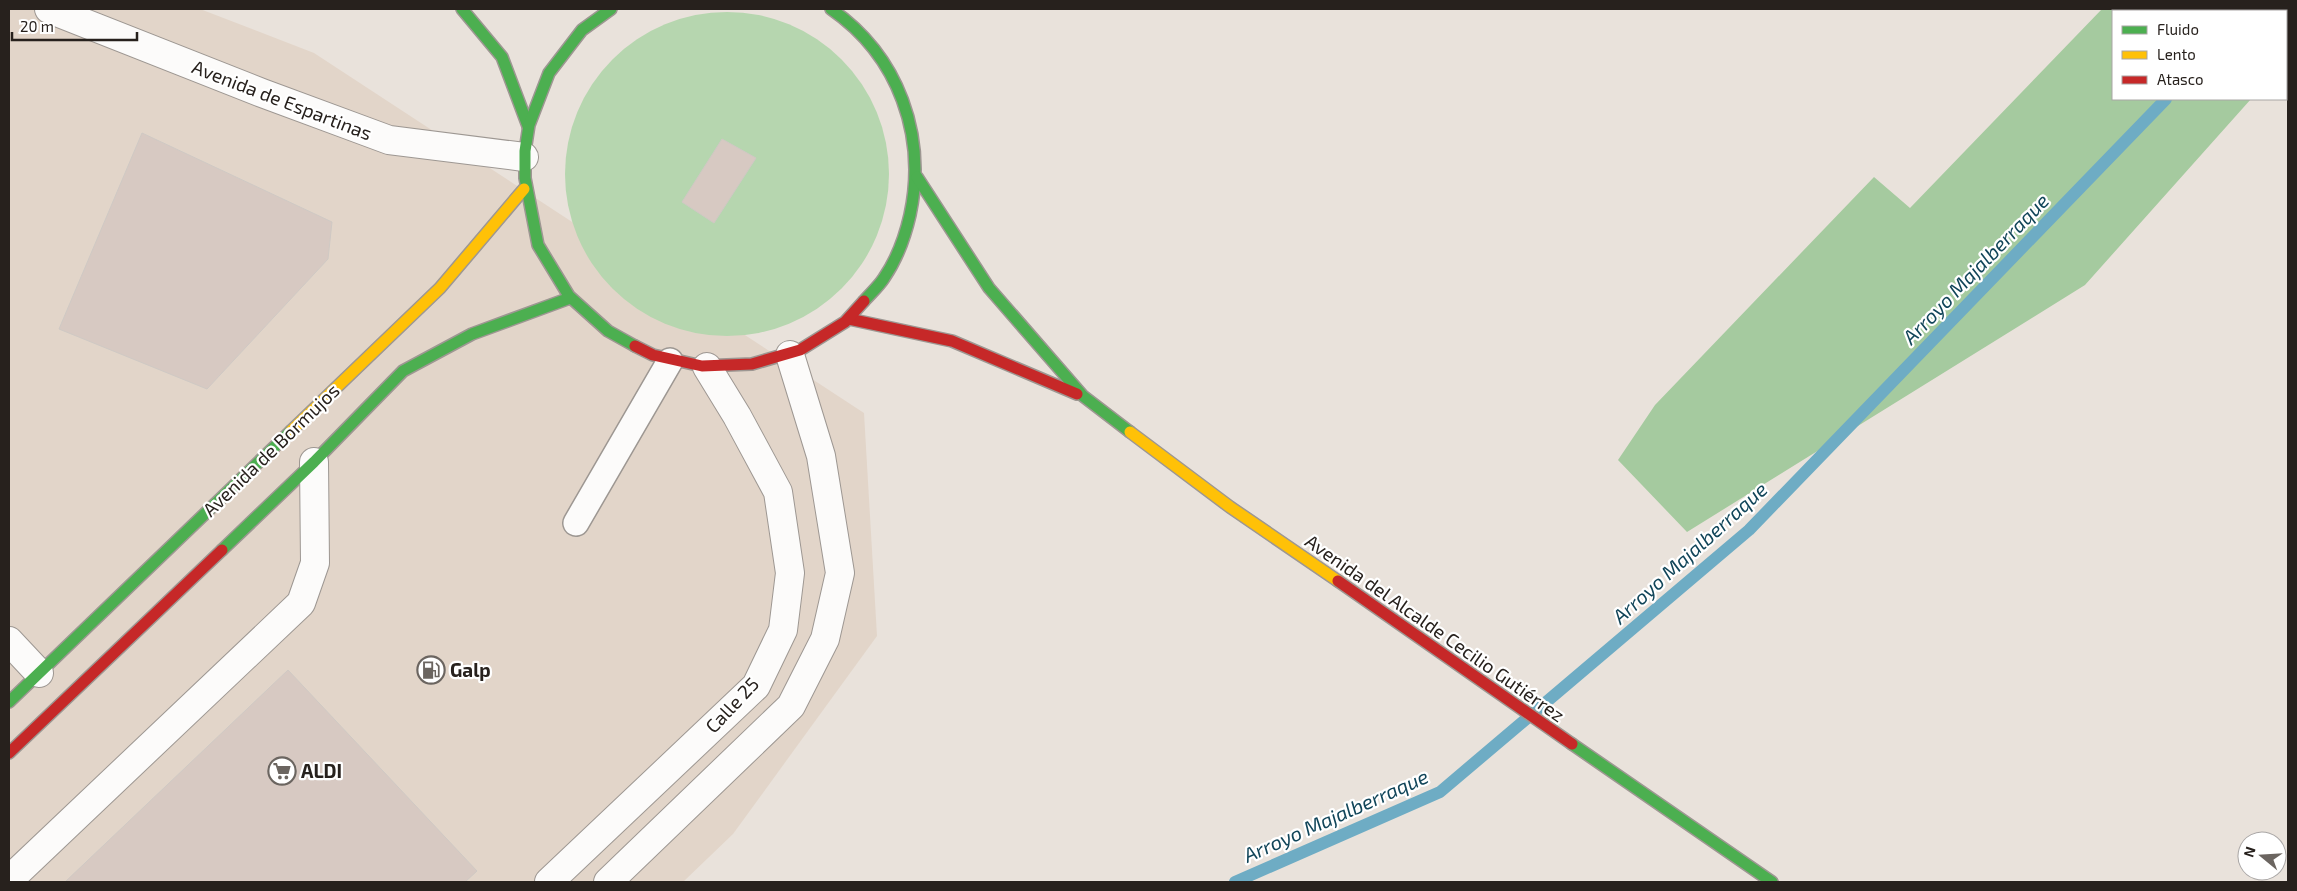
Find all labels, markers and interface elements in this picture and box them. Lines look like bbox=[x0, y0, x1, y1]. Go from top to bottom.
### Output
scale bar bbox=[12, 10, 138, 42]
legend bbox=[2112, 10, 2287, 100]
text: 20 m bbox=[20, 17, 54, 35]
text: Fluido bbox=[2157, 20, 2199, 38]
text: Lento bbox=[2157, 45, 2196, 63]
street label: Avenida de Espartinas bbox=[189, 55, 375, 144]
text: Atasco bbox=[2157, 70, 2203, 88]
water label: Arroyo Majalberraque bbox=[1897, 188, 2054, 350]
street label: Avenida de Bormujos bbox=[198, 378, 344, 521]
water label: Arroyo Majalberraque bbox=[1606, 476, 1772, 629]
street label: Avenida del Alcalde Cecilio Gutiérrez bbox=[1301, 529, 1569, 726]
fuel station icon: Galp bbox=[416, 655, 446, 685]
place label: Galp bbox=[450, 658, 491, 681]
street label: Calle 25 bbox=[700, 672, 763, 737]
supermarket icon: ALDI bbox=[267, 756, 297, 786]
place label: ALDI bbox=[301, 759, 342, 782]
water label: Arroyo Majalberraque bbox=[1238, 763, 1432, 868]
north arrow bbox=[2237, 831, 2287, 881]
text: N bbox=[2240, 844, 2259, 859]

